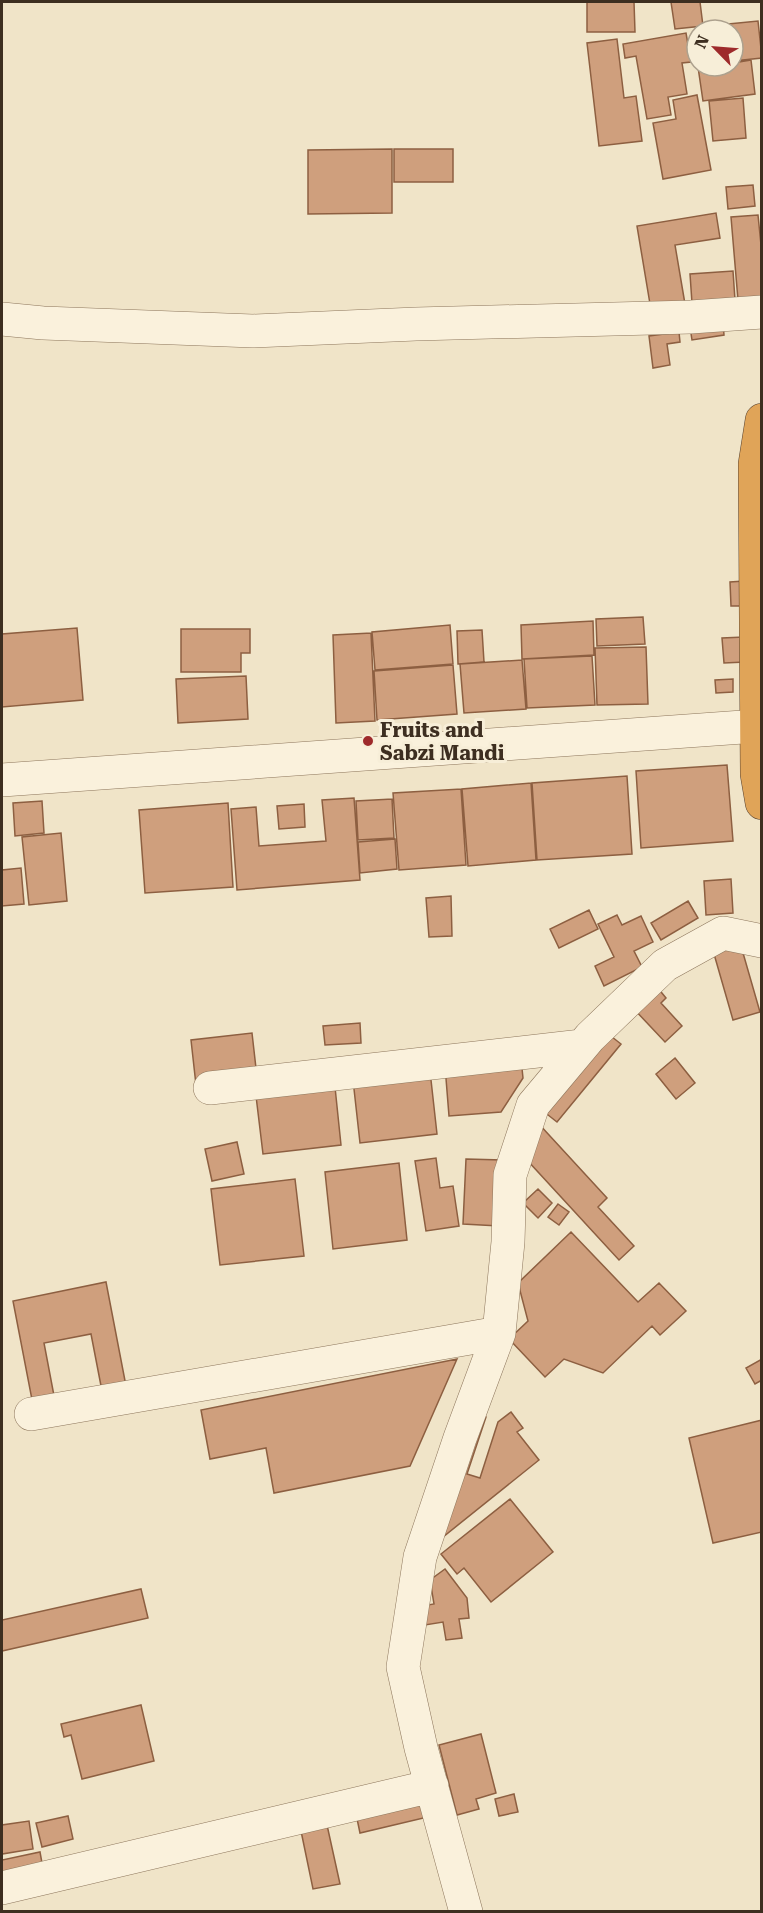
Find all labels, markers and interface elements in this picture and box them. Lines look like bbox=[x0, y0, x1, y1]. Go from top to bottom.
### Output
north arrow bbox=[685, 18, 745, 78]
text: N bbox=[691, 32, 713, 51]
place label: Fruits and Sabzi Mandi bbox=[380, 718, 505, 765]
marker: Fruits and Sabzi Mandi bbox=[361, 734, 375, 748]

